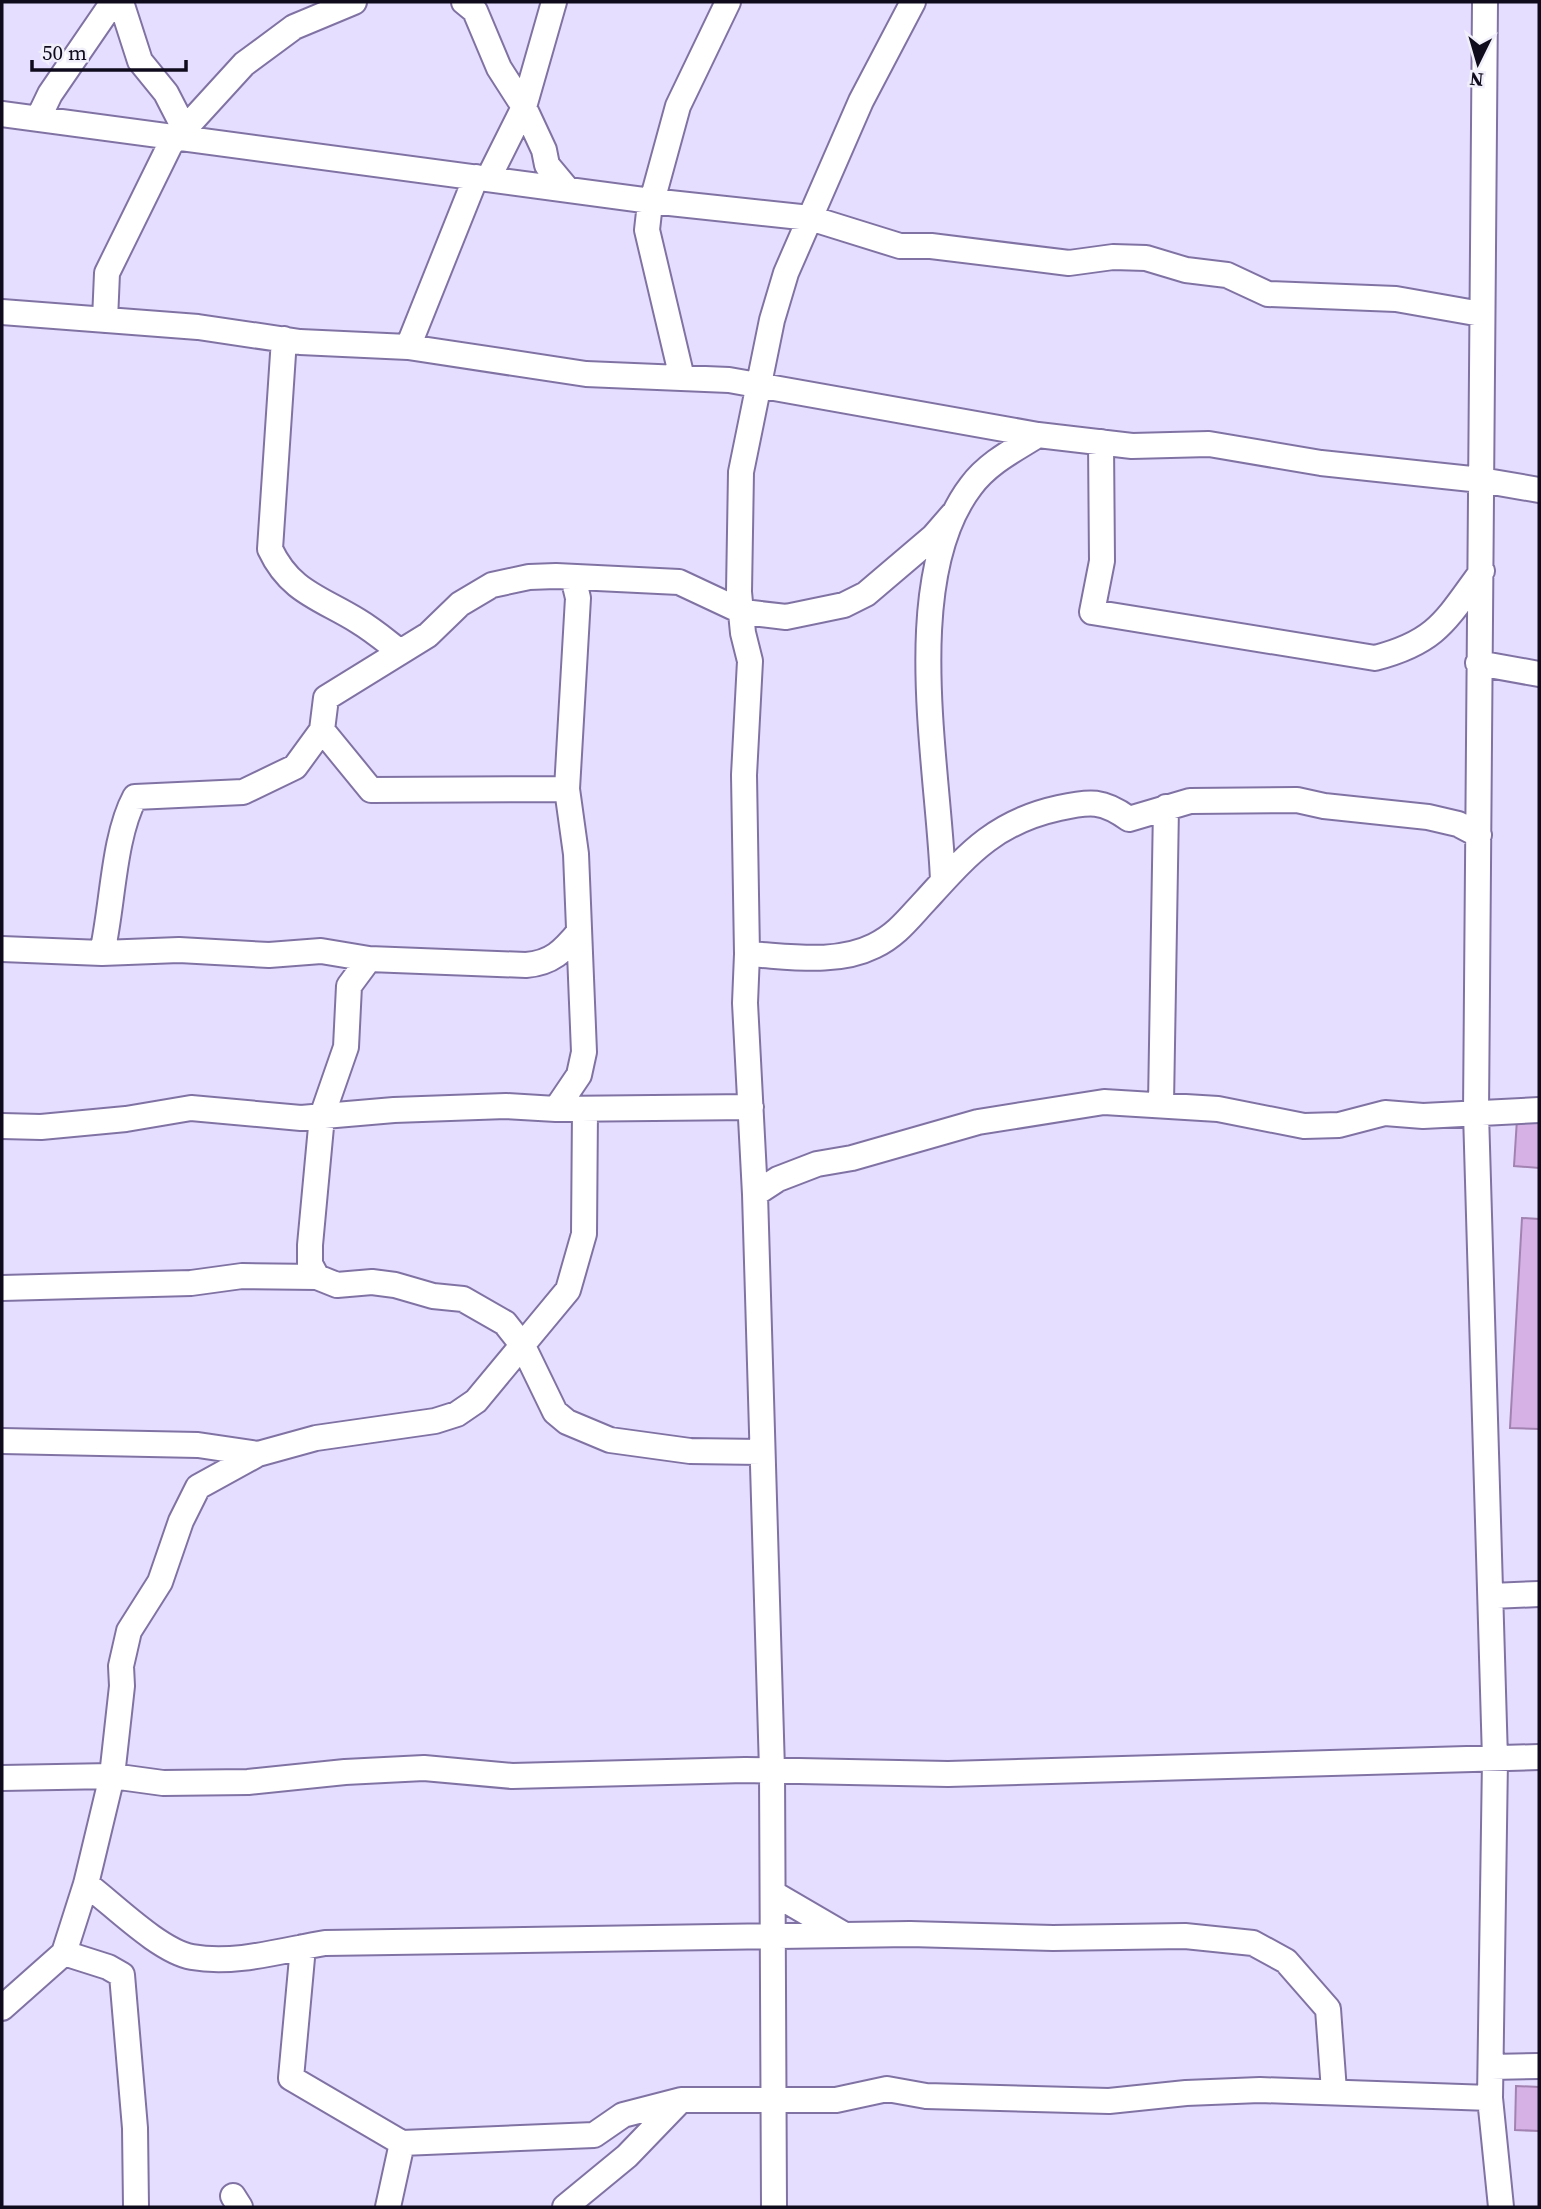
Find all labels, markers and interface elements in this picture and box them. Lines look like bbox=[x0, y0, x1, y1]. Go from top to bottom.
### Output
scale bar bbox=[32, 28, 186, 72]
north arrow bbox=[1443, 28, 1513, 98]
text: 50 m bbox=[42, 38, 87, 67]
text: N bbox=[1468, 66, 1485, 93]

